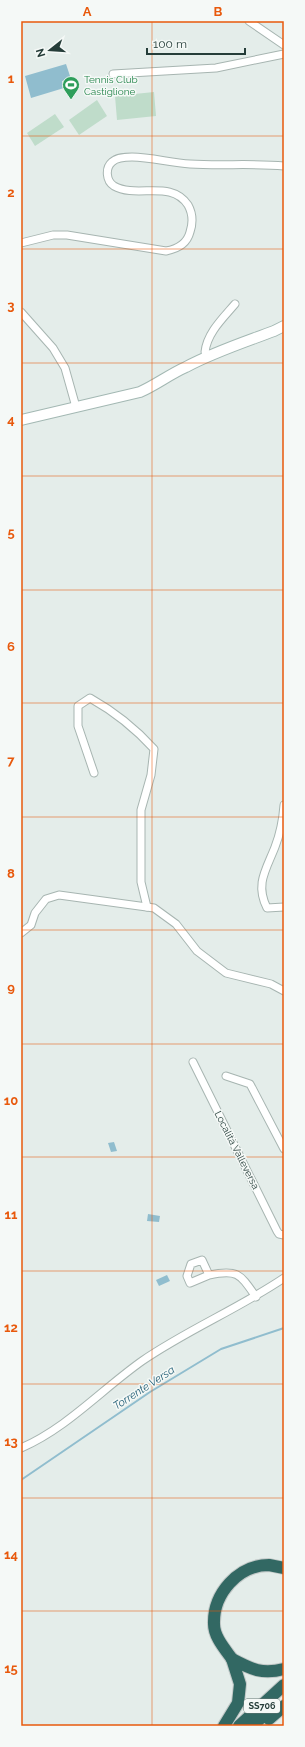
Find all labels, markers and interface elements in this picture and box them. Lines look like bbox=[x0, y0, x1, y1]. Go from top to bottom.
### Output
text: A bbox=[83, 4, 92, 19]
text: B bbox=[214, 4, 223, 19]
north arrow bbox=[30, 30, 70, 70]
scale bar bbox=[147, 30, 245, 56]
text: 100 m bbox=[153, 37, 187, 51]
text: N bbox=[33, 47, 48, 59]
text: 1 bbox=[8, 71, 15, 86]
place label: Tennis Club Castiglione bbox=[84, 74, 138, 97]
sports icon: Tennis Club Castiglione bbox=[61, 75, 81, 100]
text: 2 bbox=[7, 185, 15, 200]
text: 3 bbox=[7, 298, 15, 313]
text: 4 bbox=[7, 412, 15, 427]
text: 5 bbox=[7, 525, 15, 540]
text: 6 bbox=[7, 639, 15, 654]
text: 7 bbox=[7, 753, 15, 768]
text: 8 bbox=[7, 866, 15, 881]
text: 9 bbox=[7, 980, 15, 995]
text: 10 bbox=[4, 1093, 18, 1108]
street label: Località Valleversa bbox=[213, 1109, 261, 1191]
text: 11 bbox=[5, 1207, 18, 1222]
text: 12 bbox=[4, 1320, 18, 1335]
water label: Torrente Versa bbox=[111, 1363, 177, 1413]
text: 13 bbox=[4, 1434, 18, 1449]
text: 14 bbox=[4, 1547, 18, 1562]
text: 15 bbox=[4, 1661, 18, 1676]
road number: SS706 bbox=[244, 1699, 280, 1713]

